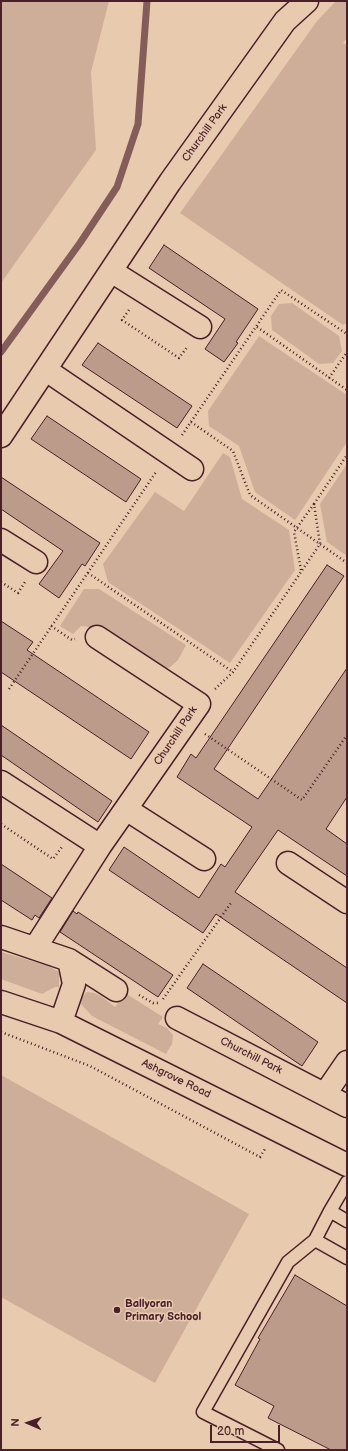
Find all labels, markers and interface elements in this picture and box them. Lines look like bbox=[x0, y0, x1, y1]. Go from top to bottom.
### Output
street label: Churchill Park bbox=[180, 102, 230, 164]
street label: Churchill Park bbox=[151, 704, 201, 768]
street label: Churchill Park bbox=[218, 1035, 284, 1077]
street label: Ashgrove Road bbox=[139, 1057, 213, 1101]
place label: Ballyoran Primary School bbox=[125, 1297, 201, 1323]
marker: Ballyoran Primary School bbox=[112, 1305, 122, 1315]
north arrow bbox=[8, 1403, 48, 1443]
scale bar bbox=[212, 1417, 282, 1443]
text: N bbox=[9, 1418, 22, 1427]
text: 20 m bbox=[217, 1424, 244, 1439]

